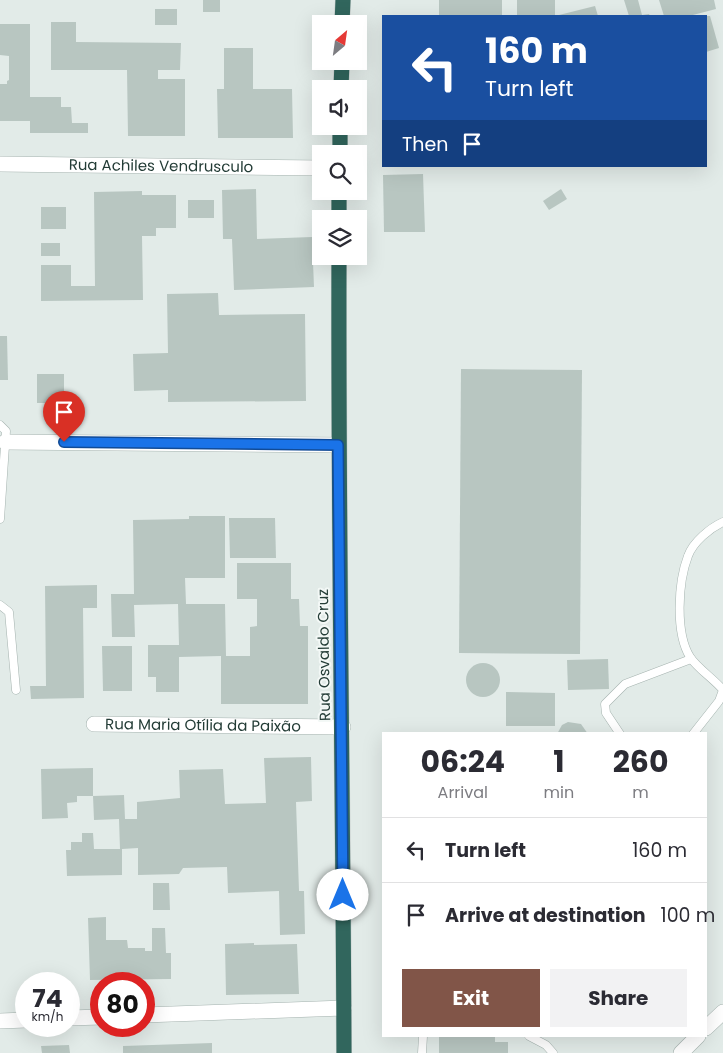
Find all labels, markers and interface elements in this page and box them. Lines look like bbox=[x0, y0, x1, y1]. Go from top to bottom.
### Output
north arrow bbox=[312, 15, 368, 70]
map controls bbox=[312, 15, 367, 265]
text: 160 m bbox=[485, 26, 588, 75]
icon: left bbox=[402, 35, 467, 100]
text: Turn left bbox=[485, 73, 573, 104]
button: sound bbox=[312, 80, 367, 135]
icon: arrive bbox=[458, 130, 486, 158]
text: Then bbox=[402, 131, 448, 158]
button: search bbox=[312, 145, 367, 200]
street label: Rua Achiles Vendrusculo bbox=[69, 154, 253, 177]
button: layers bbox=[312, 210, 367, 265]
pin bbox=[43, 391, 85, 442]
icon: arrive bbox=[50, 398, 78, 426]
street label: Rua Osvaldo Cruz bbox=[312, 589, 335, 721]
street label: Rua Maria Otília da Paixão bbox=[105, 713, 301, 736]
text: 06:24 bbox=[420, 740, 505, 783]
text: 1 bbox=[553, 740, 565, 783]
text: 260 bbox=[613, 740, 669, 783]
text: Arrival bbox=[438, 781, 488, 804]
text: min bbox=[544, 781, 574, 804]
text: m bbox=[632, 781, 649, 804]
icon: left bbox=[402, 836, 430, 864]
text: Turn left bbox=[445, 837, 526, 864]
text: 160 m bbox=[632, 837, 687, 864]
position arrow bbox=[316, 868, 368, 920]
icon: arrive bbox=[402, 901, 430, 929]
text: Arrive at destination bbox=[445, 902, 646, 929]
text: 100 m bbox=[661, 902, 715, 929]
button: Exit bbox=[402, 969, 540, 1027]
button: Share bbox=[550, 969, 687, 1027]
speed limit sign: 80 bbox=[90, 972, 155, 1037]
text: 74 bbox=[32, 981, 63, 1016]
text: km/h bbox=[32, 1008, 63, 1025]

